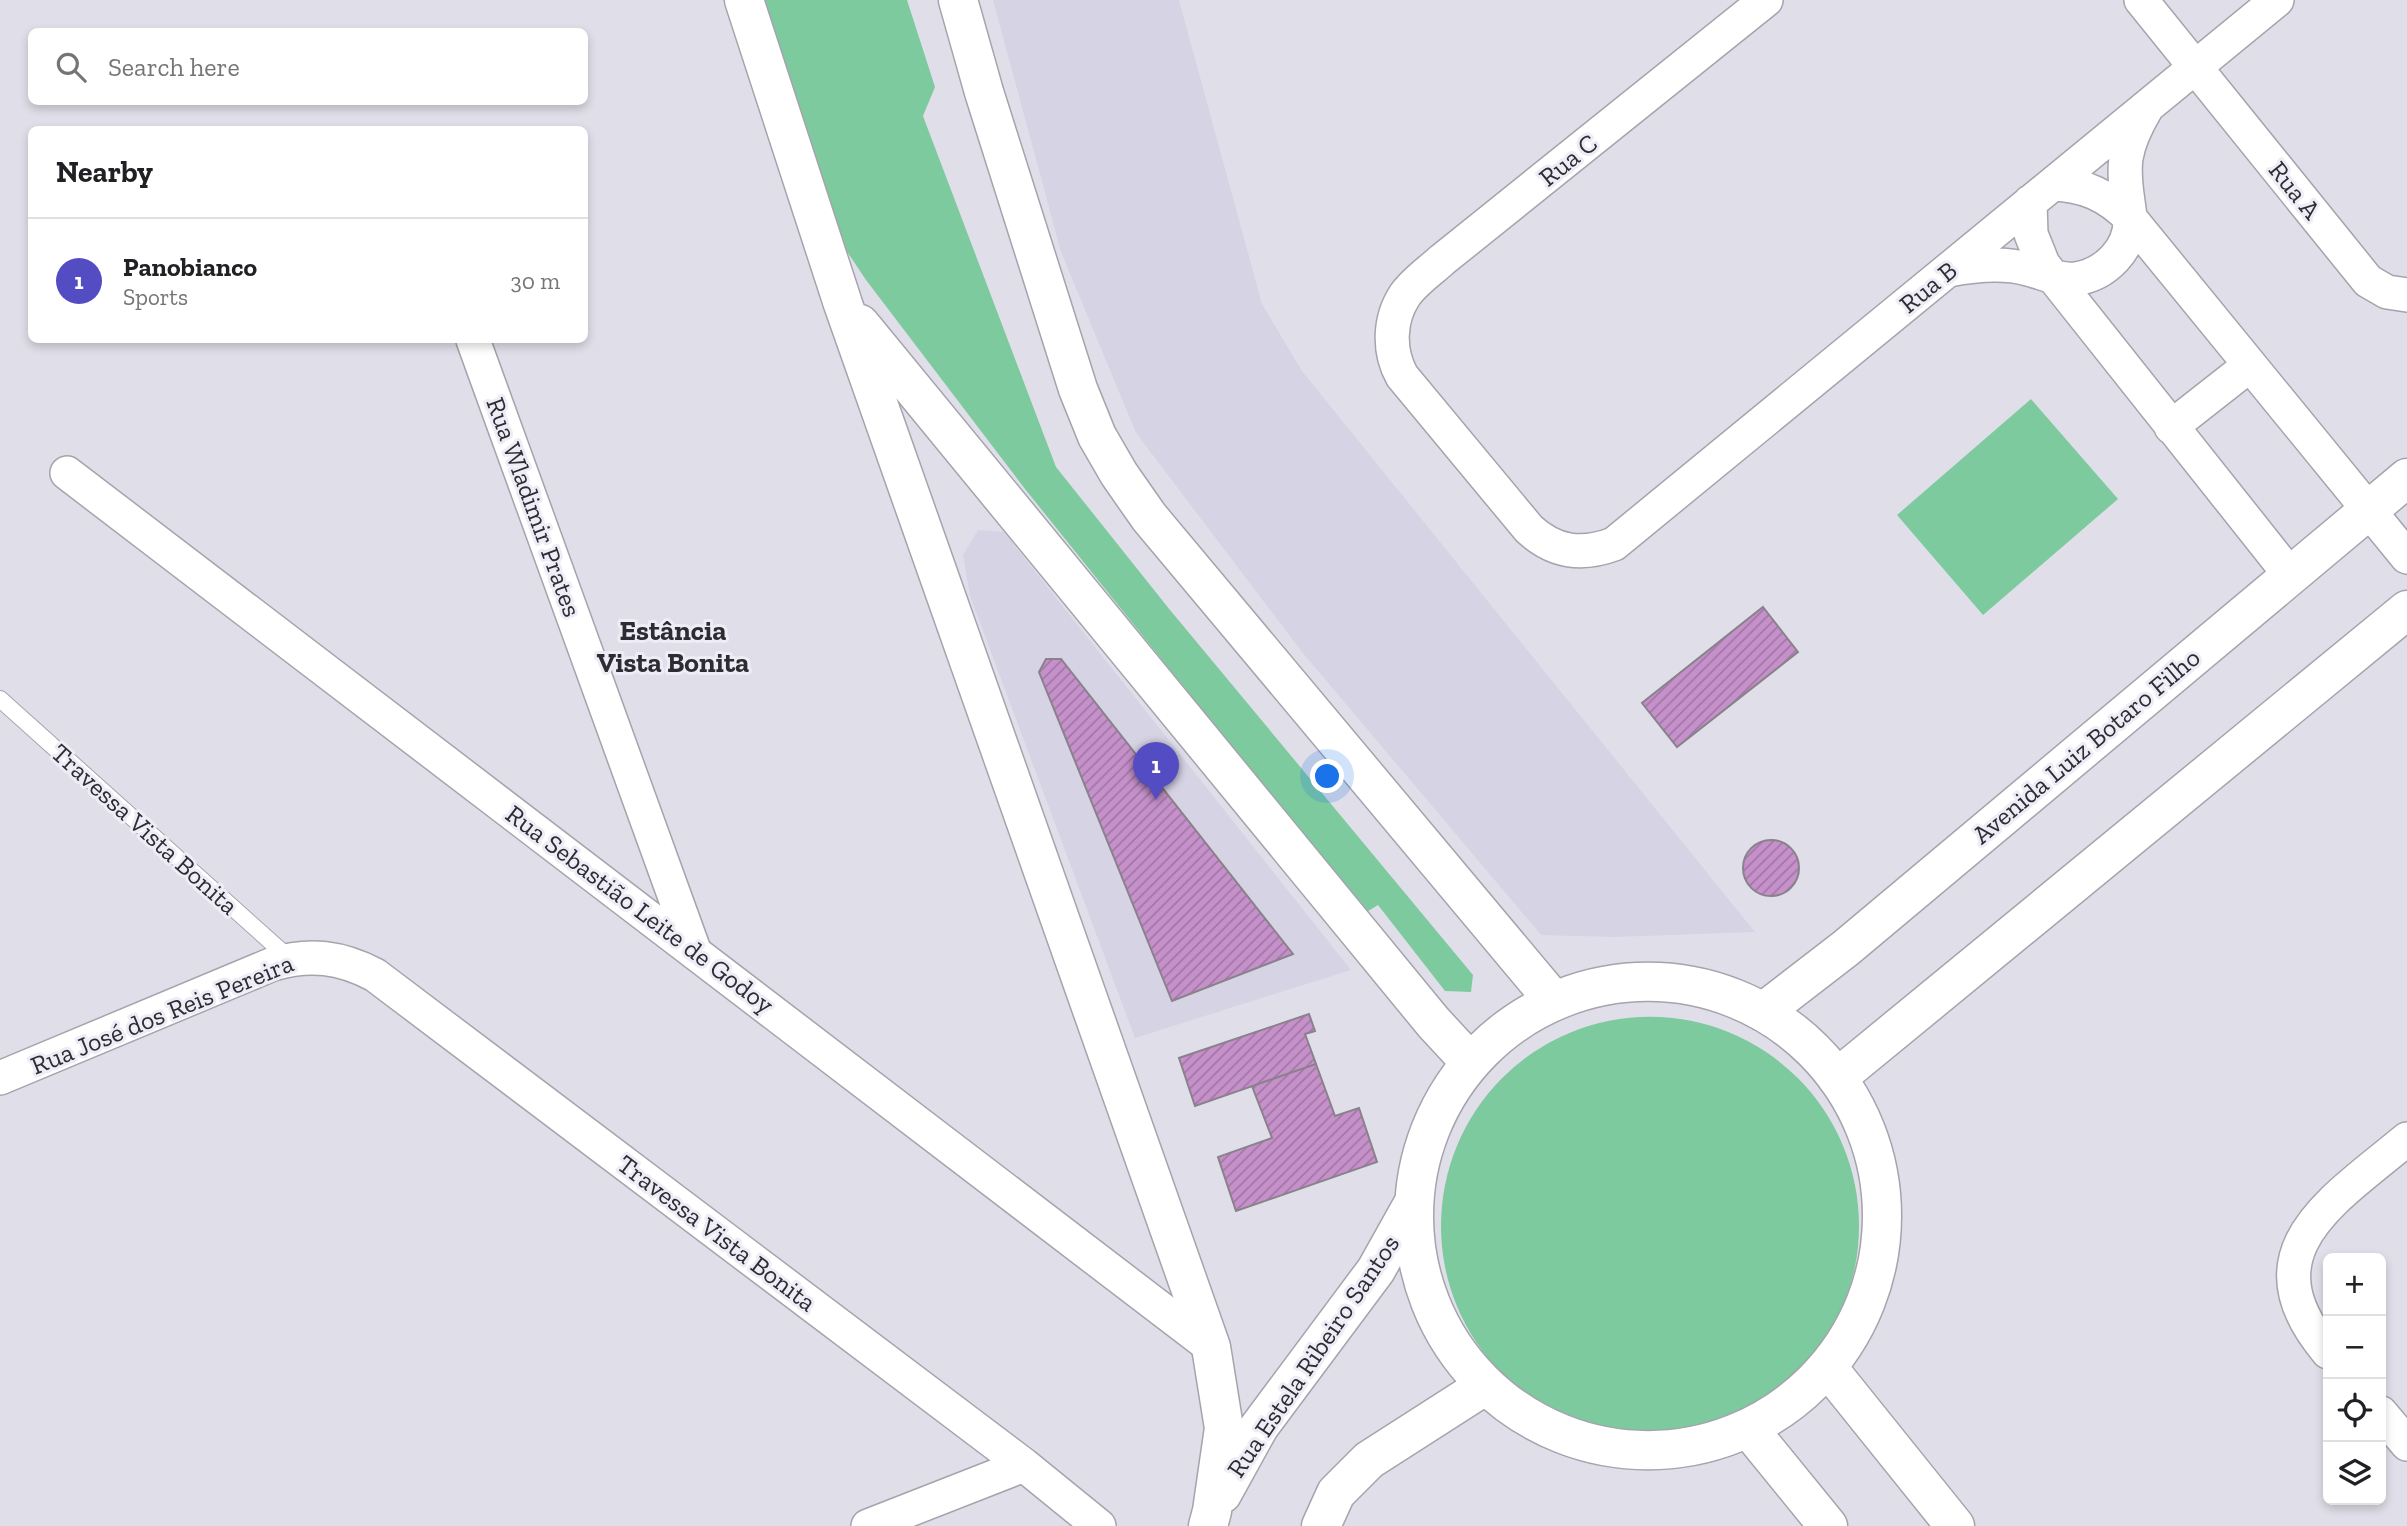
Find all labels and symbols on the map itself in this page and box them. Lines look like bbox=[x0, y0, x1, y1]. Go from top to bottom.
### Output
street label: Rua C bbox=[1532, 127, 1604, 193]
street label: Rua A bbox=[2262, 155, 2329, 226]
street label: Rua B bbox=[1893, 254, 1963, 320]
street label: Rua Wladimir Prates bbox=[479, 393, 589, 621]
district label: Estância Vista Bonita bbox=[597, 614, 749, 679]
street label: Avenida Luiz Botaro Filho bbox=[1966, 641, 2206, 851]
street label: Travessa Vista Bonita bbox=[45, 737, 245, 922]
pin: 1 bbox=[1133, 742, 1179, 800]
your location bbox=[1310, 759, 1344, 793]
street label: Rua Sebastião Leite de Godoy bbox=[500, 798, 781, 1021]
street label: Rua José dos Reis Pereira bbox=[26, 946, 298, 1081]
street label: Travessa Vista Bonita bbox=[611, 1148, 823, 1318]
street label: Rua Estela Ribeiro Santos bbox=[1220, 1229, 1406, 1483]

